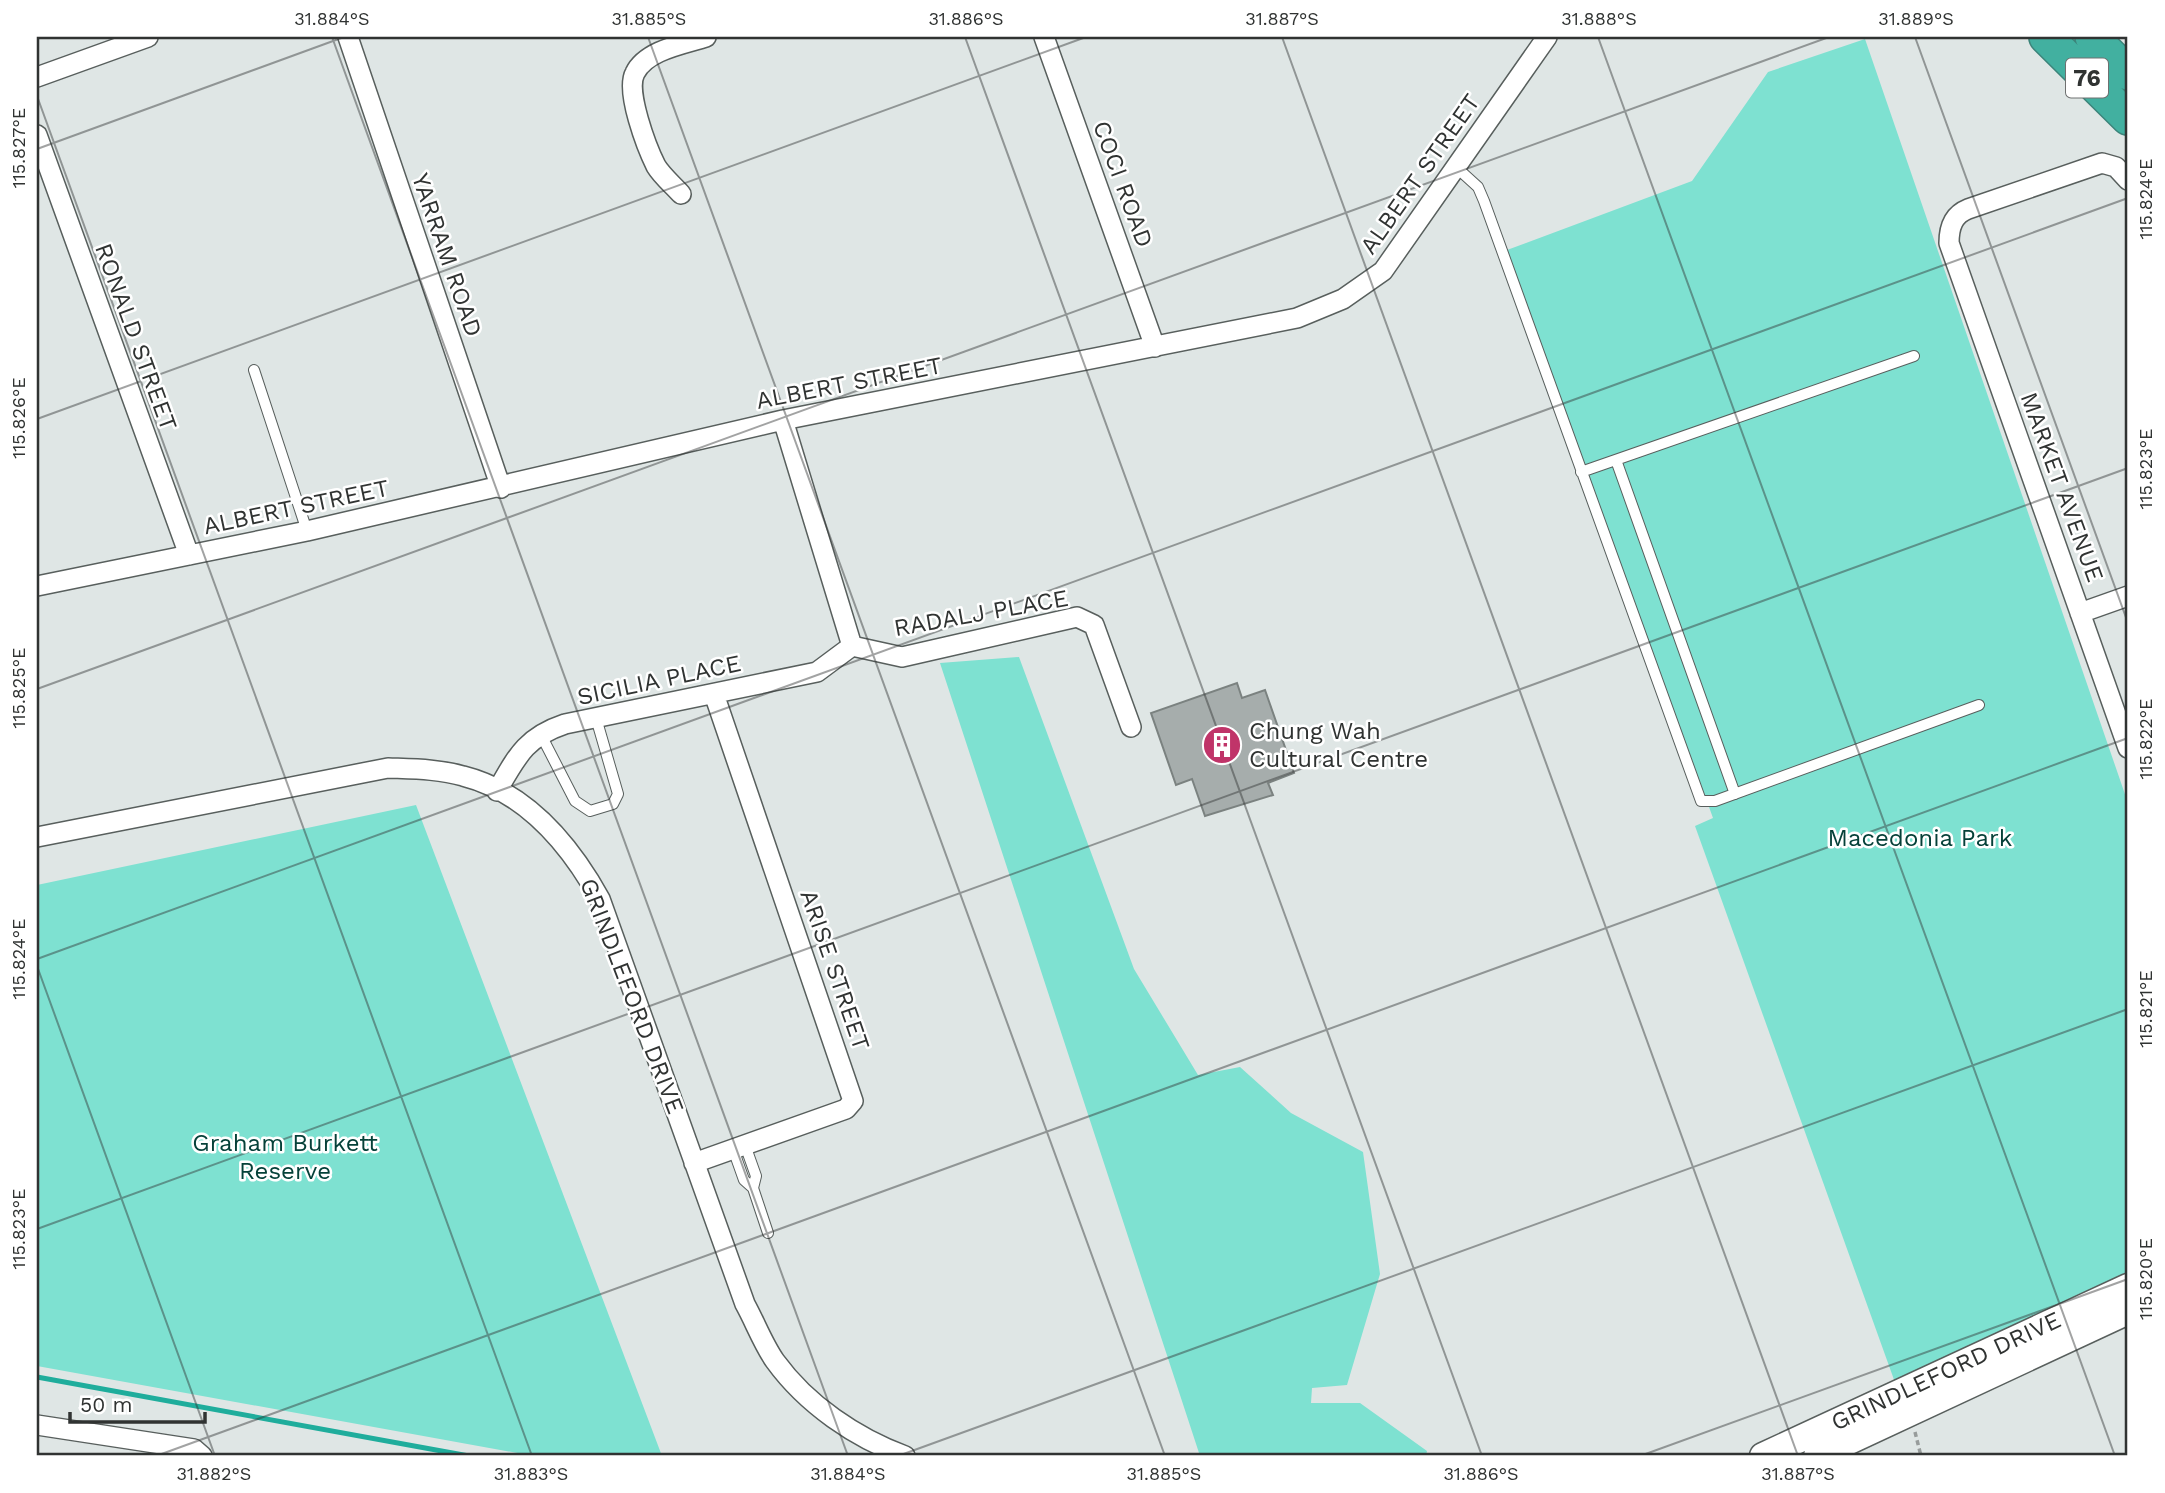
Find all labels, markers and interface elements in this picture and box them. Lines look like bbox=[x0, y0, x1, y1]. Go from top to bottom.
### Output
text: 31.884°S bbox=[294, 8, 370, 29]
text: 31.885°S bbox=[612, 8, 686, 29]
text: 31.886°S bbox=[928, 8, 1004, 29]
text: 31.887°S bbox=[1245, 8, 1319, 29]
text: 31.888°S bbox=[1561, 8, 1637, 29]
text: 31.889°S bbox=[1878, 8, 1954, 29]
road number: 76 bbox=[2066, 58, 2108, 97]
street label: ALBERT STREET bbox=[1354, 89, 1486, 259]
text: 115.827°E bbox=[8, 108, 29, 188]
street label: COCI ROAD bbox=[1087, 117, 1159, 251]
text: 115.824°E bbox=[2135, 158, 2156, 240]
street label: YARRAM ROAD bbox=[406, 170, 488, 340]
street label: RONALD STREET bbox=[89, 240, 183, 434]
street label: ALBERT STREET bbox=[754, 351, 944, 415]
text: 115.826°E bbox=[8, 377, 29, 459]
street label: MARKET AVENUE bbox=[2015, 388, 2109, 586]
text: 115.823°E bbox=[2135, 428, 2156, 510]
street label: ALBERT STREET bbox=[201, 474, 391, 540]
street label: RADALJ PLACE bbox=[892, 584, 1070, 642]
text: 115.825°E bbox=[8, 647, 29, 729]
street label: SICILIA PLACE bbox=[575, 649, 743, 711]
text: 115.822°E bbox=[2135, 698, 2156, 780]
place label: Chung Wah Cultural Centre bbox=[1249, 717, 1428, 773]
building icon: Chung Wah Cultural Centre bbox=[1201, 724, 1243, 766]
park label: Macedonia Park bbox=[1828, 824, 2013, 852]
street label: GRINDLEFORD DRIVE bbox=[574, 874, 690, 1118]
street label: ARISE STREET bbox=[794, 886, 876, 1054]
text: 115.824°E bbox=[8, 918, 29, 1000]
text: 115.821°E bbox=[2135, 970, 2156, 1048]
park label: Graham Burkett Reserve bbox=[192, 1129, 378, 1185]
text: 115.823°E bbox=[8, 1188, 29, 1270]
text: 115.820°E bbox=[2135, 1238, 2156, 1320]
street label: GRINDLEFORD DRIVE bbox=[1827, 1305, 2065, 1437]
scale bar bbox=[70, 1381, 205, 1425]
text: 50 m bbox=[80, 1392, 132, 1417]
text: 31.882°S bbox=[177, 1463, 251, 1484]
text: 31.883°S bbox=[494, 1463, 568, 1484]
text: 31.884°S bbox=[810, 1463, 886, 1484]
text: 31.885°S bbox=[1127, 1463, 1201, 1484]
text: 31.886°S bbox=[1443, 1463, 1519, 1484]
text: 31.887°S bbox=[1761, 1463, 1835, 1484]

